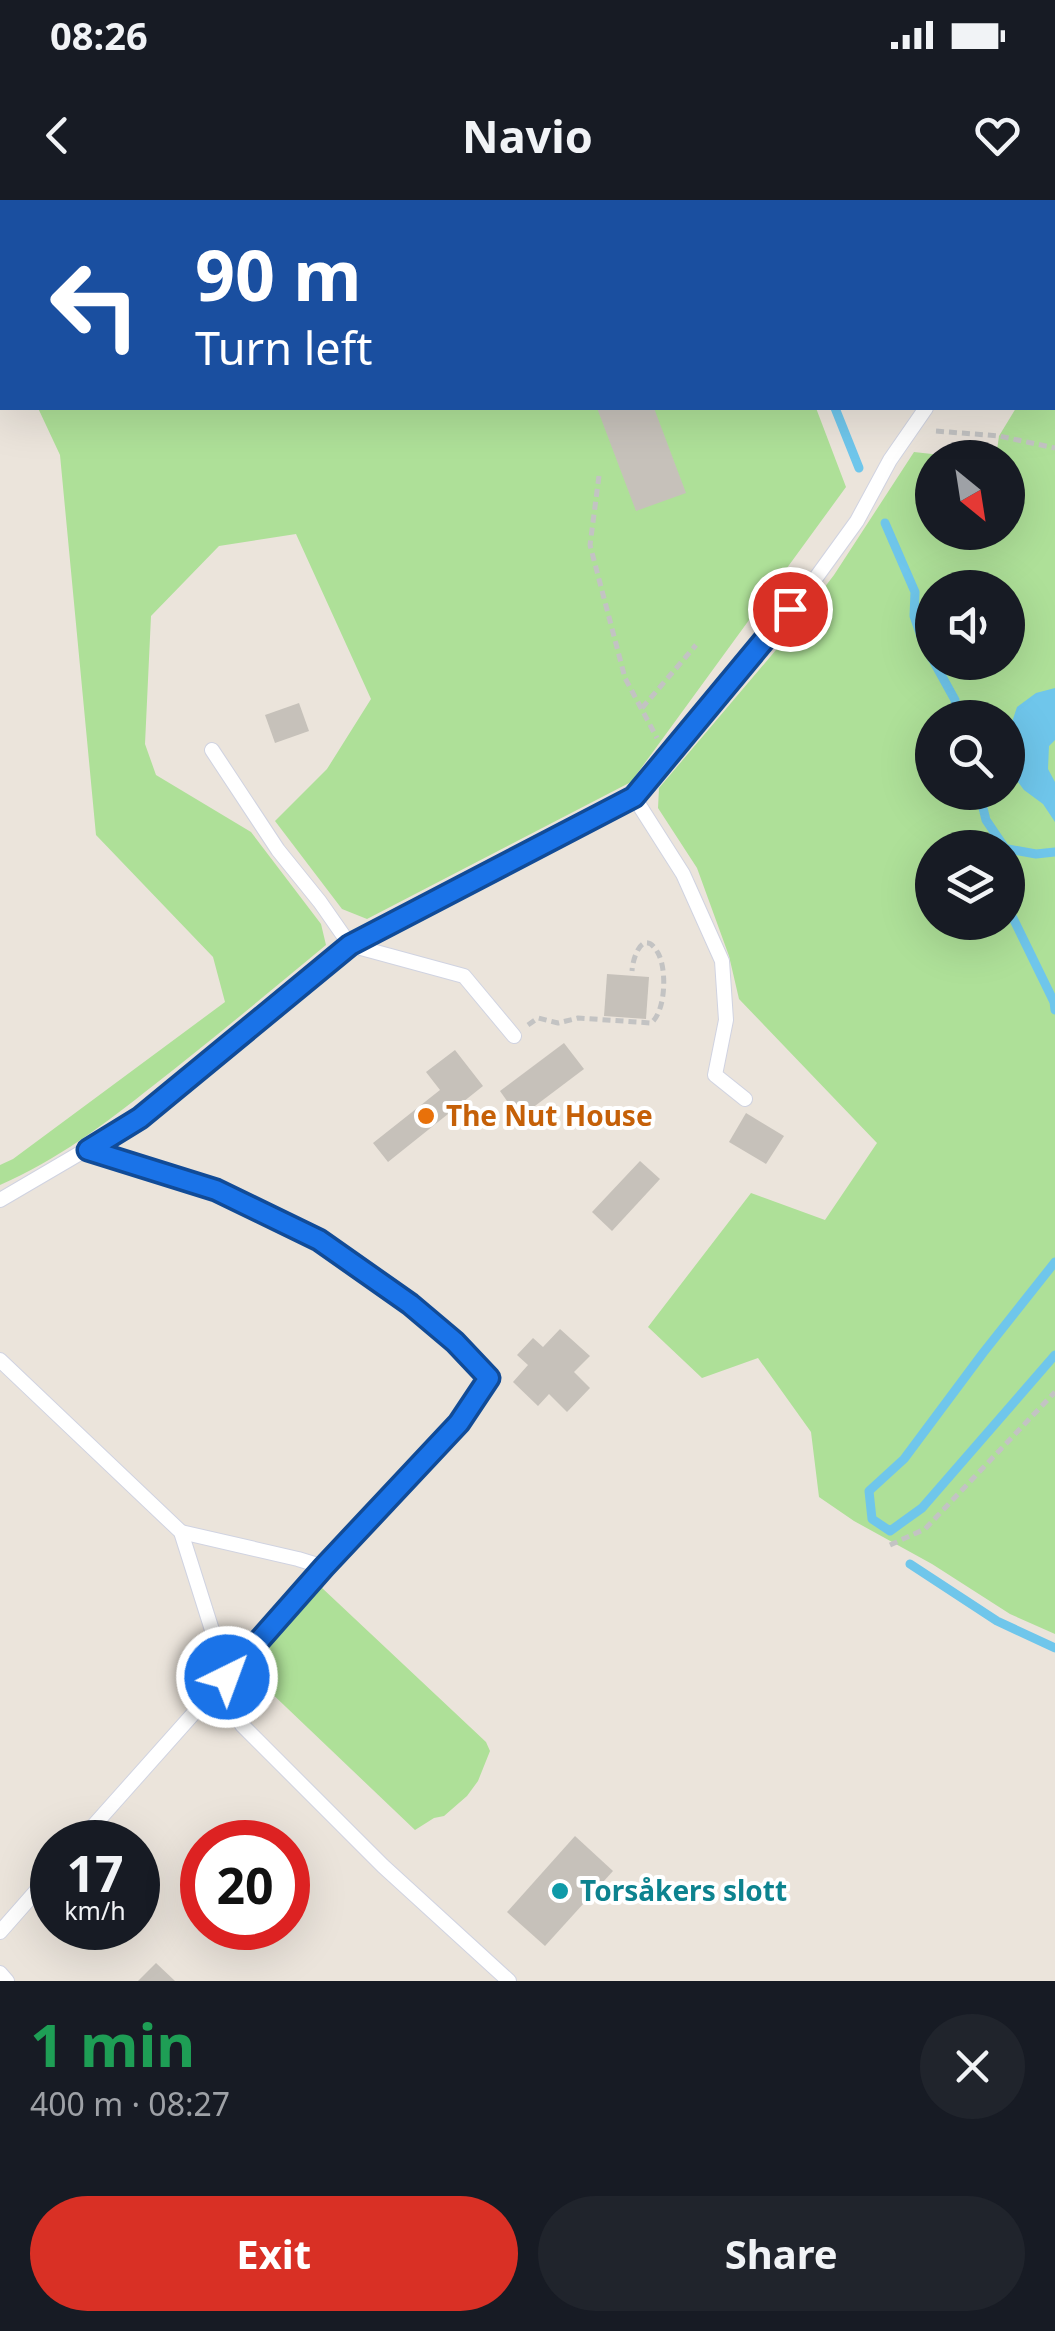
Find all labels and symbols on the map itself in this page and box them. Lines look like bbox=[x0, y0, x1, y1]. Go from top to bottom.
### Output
north arrow bbox=[915, 440, 1025, 550]
pin bbox=[748, 567, 833, 652]
place label: The Nut House bbox=[446, 1096, 653, 1134]
marker: The Nut House bbox=[415, 1105, 437, 1127]
position arrow bbox=[175, 1625, 279, 1729]
speed limit sign: 20 bbox=[180, 1820, 310, 1950]
place label: Torsåkers slott bbox=[580, 1871, 787, 1909]
marker: Torsåkers slott bbox=[549, 1880, 571, 1902]

